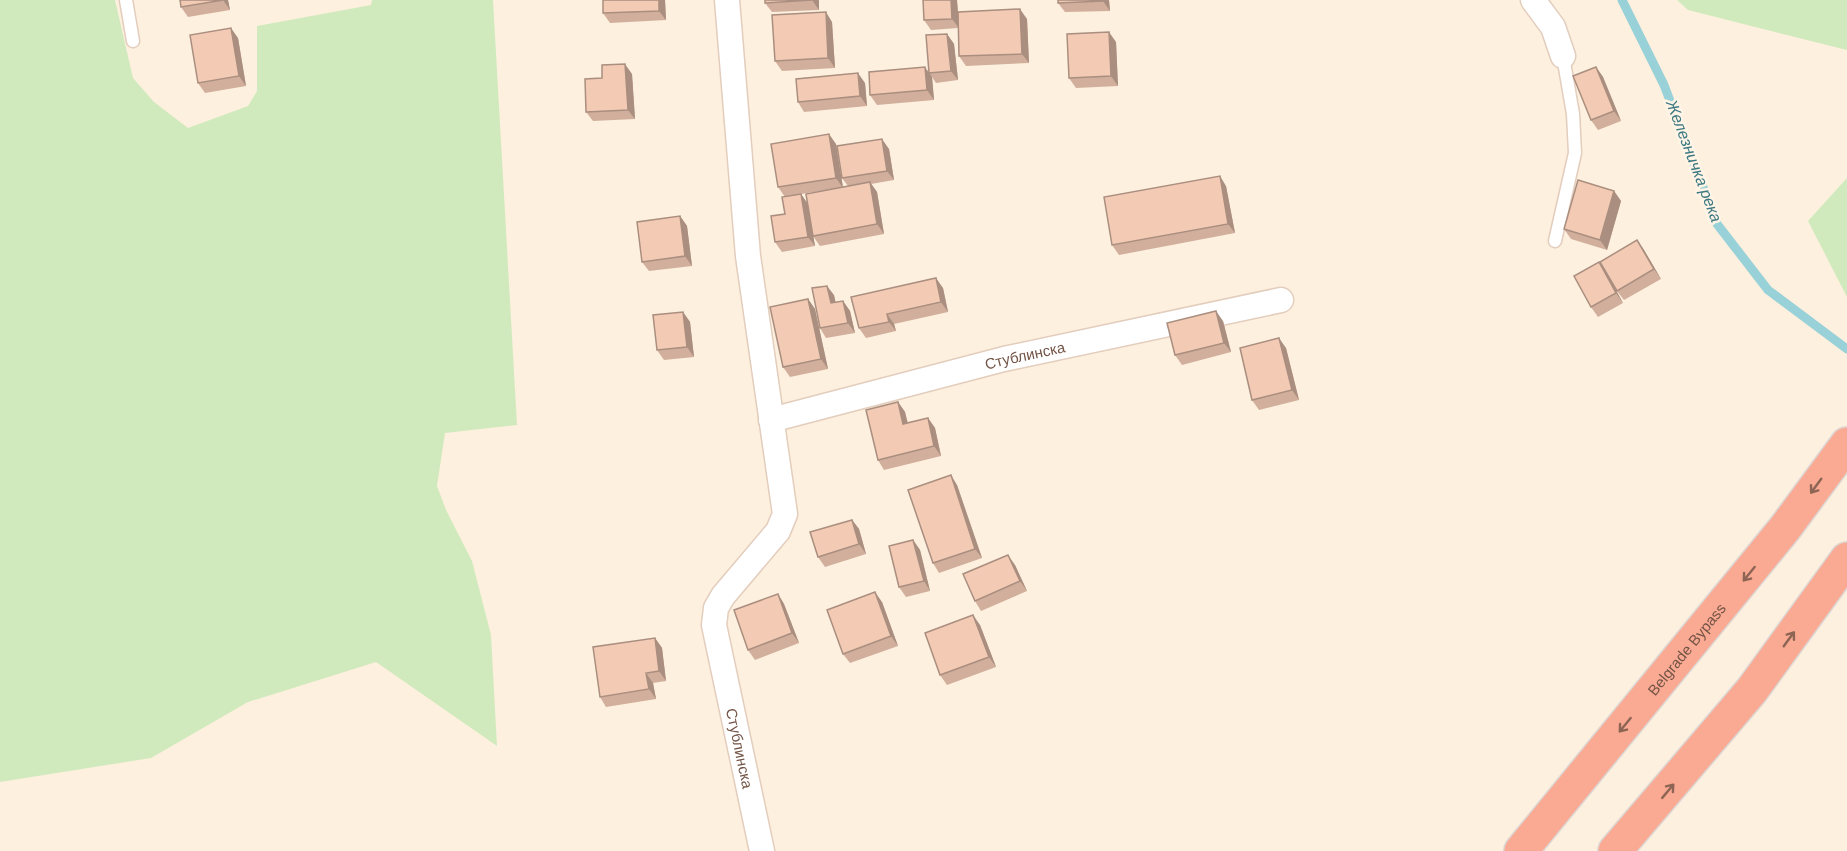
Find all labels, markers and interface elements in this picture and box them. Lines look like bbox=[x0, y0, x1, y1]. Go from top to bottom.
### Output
water label: Железничка река bbox=[1663, 97, 1725, 225]
street label: Стублинска bbox=[983, 338, 1067, 372]
one-way arrow bbox=[1810, 478, 1822, 494]
one-way arrow bbox=[1742, 565, 1755, 581]
street label: Belgrade Bypass bbox=[1644, 600, 1729, 698]
one-way arrow bbox=[1783, 631, 1796, 647]
street label: Стублинска bbox=[723, 706, 757, 791]
one-way arrow bbox=[1619, 717, 1632, 733]
one-way arrow bbox=[1661, 784, 1675, 799]

